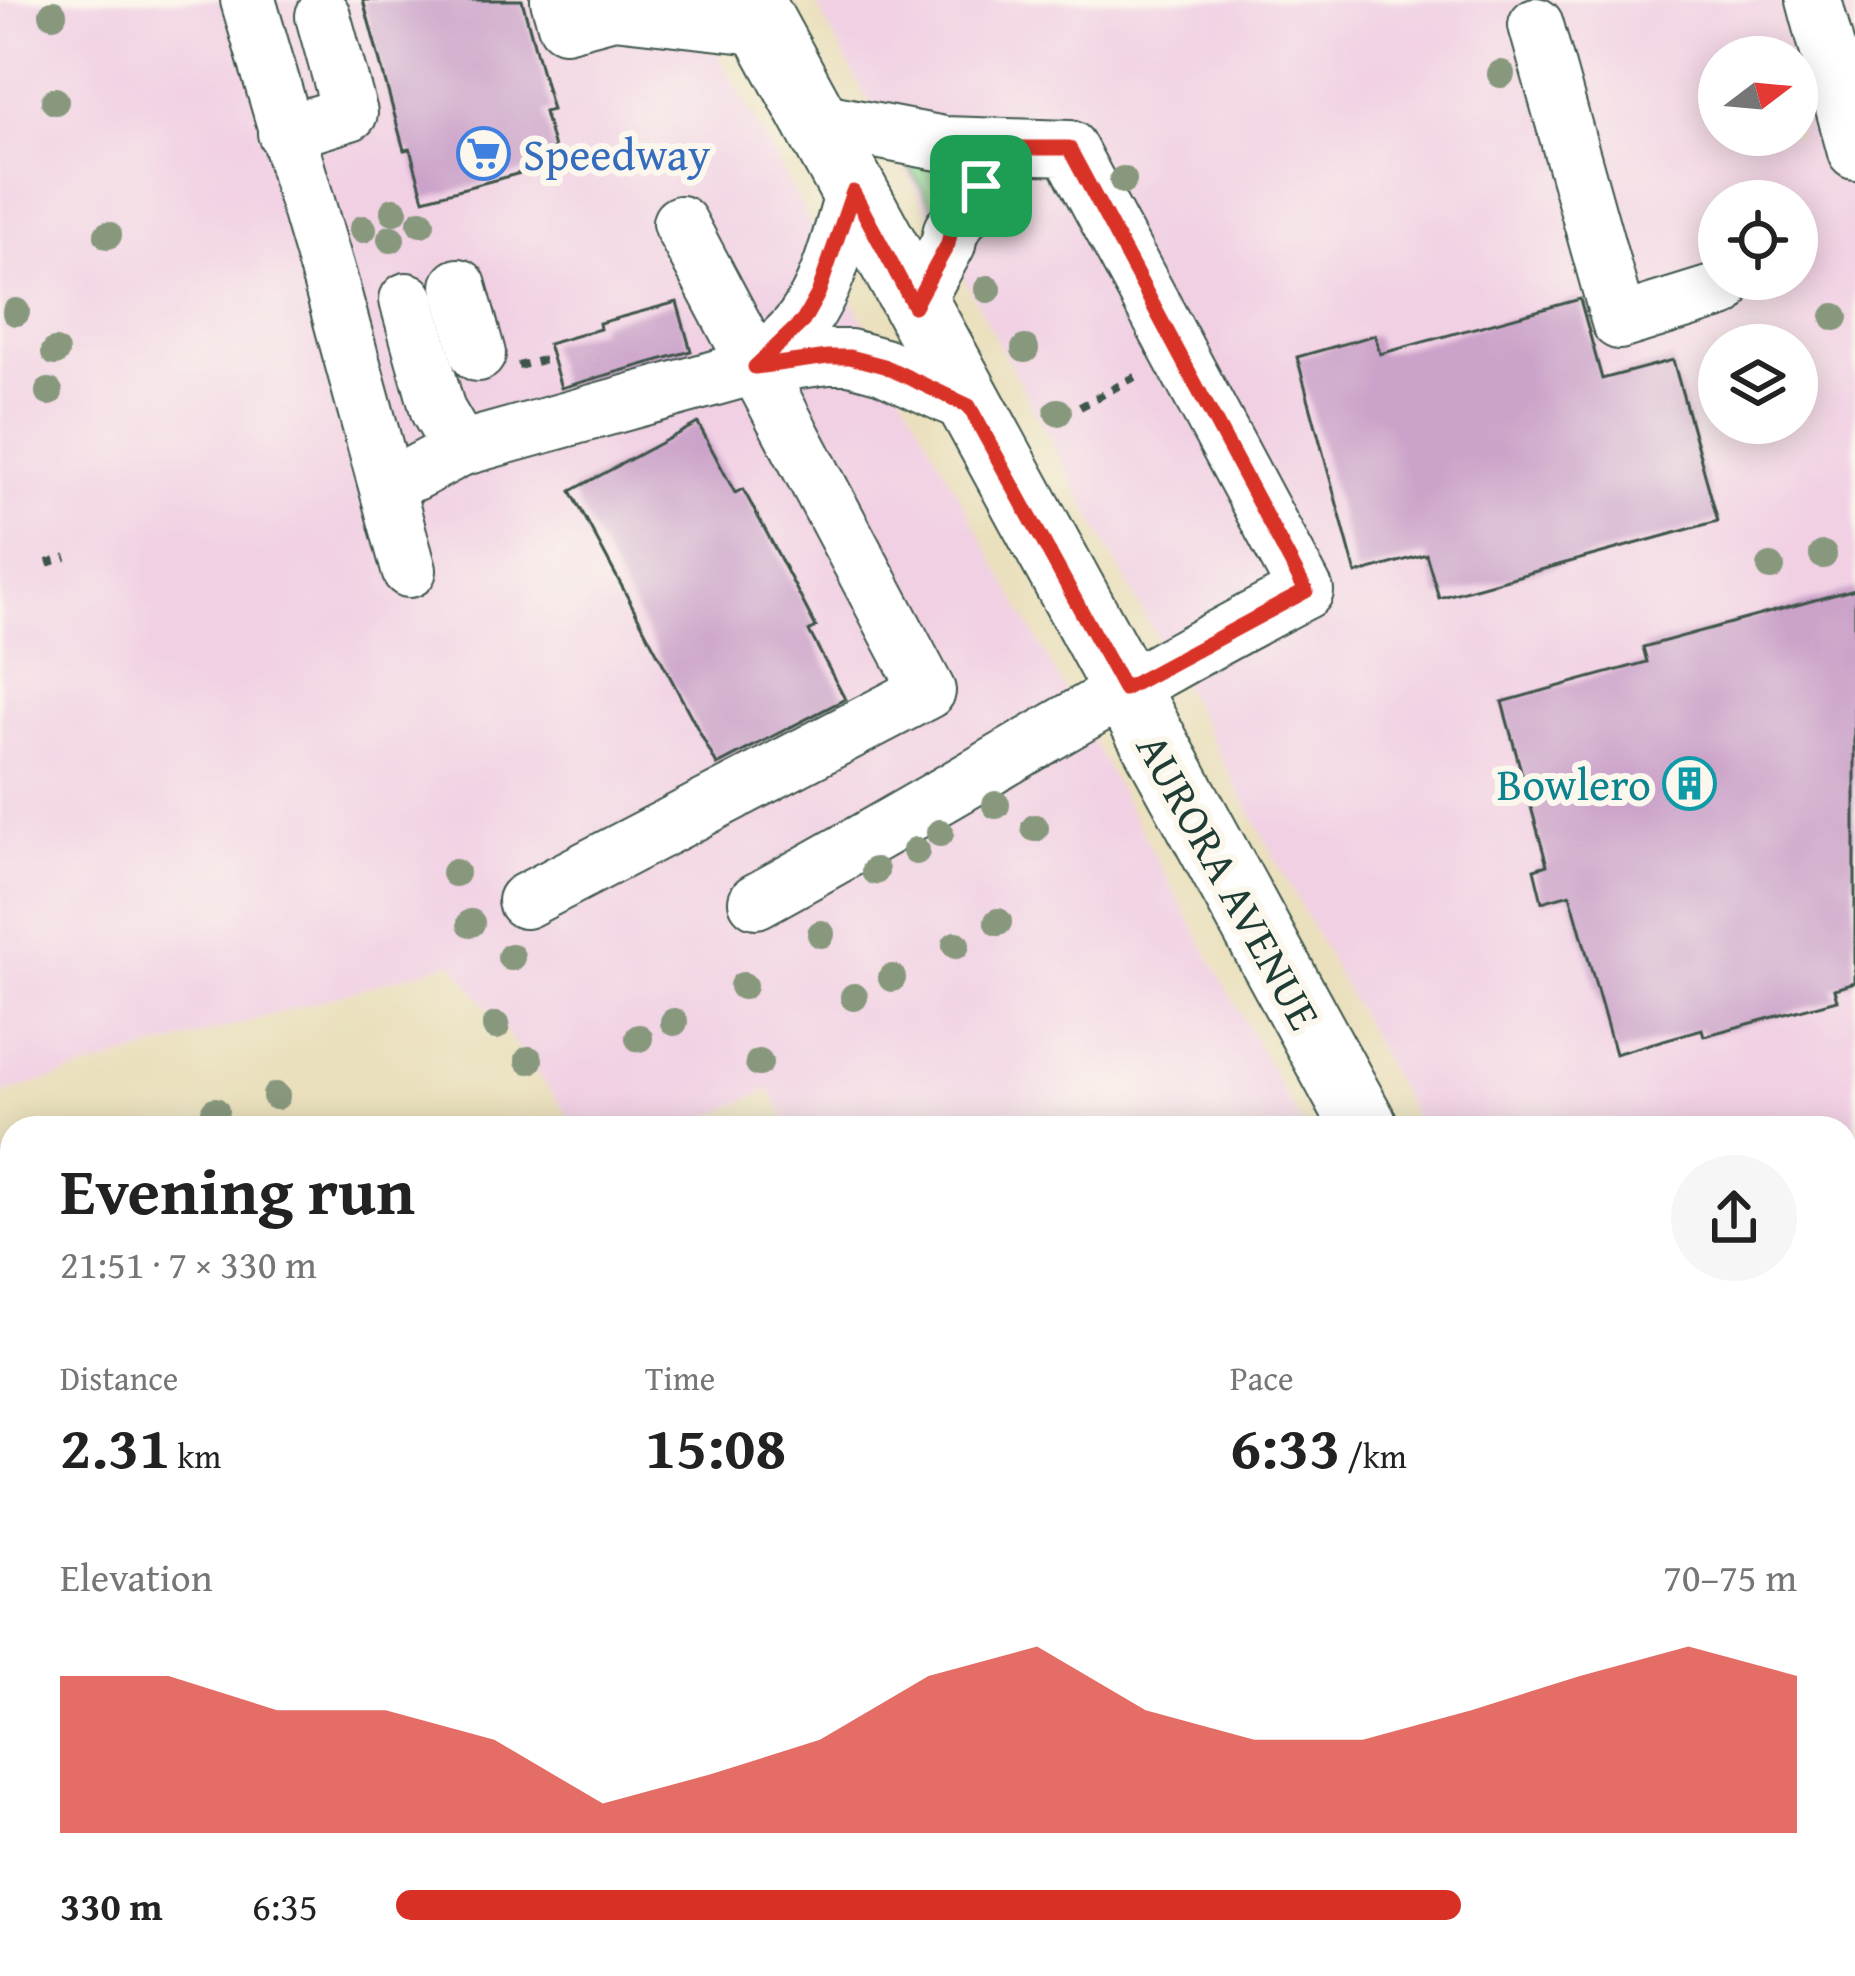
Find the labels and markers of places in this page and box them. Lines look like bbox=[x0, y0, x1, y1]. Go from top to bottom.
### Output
place label: Speedway bbox=[523, 121, 711, 186]
supermarket icon: Speedway bbox=[456, 126, 512, 182]
pin bbox=[930, 135, 1032, 237]
place label: Bowlero bbox=[1497, 751, 1651, 816]
building icon: Bowlero bbox=[1662, 756, 1718, 812]

